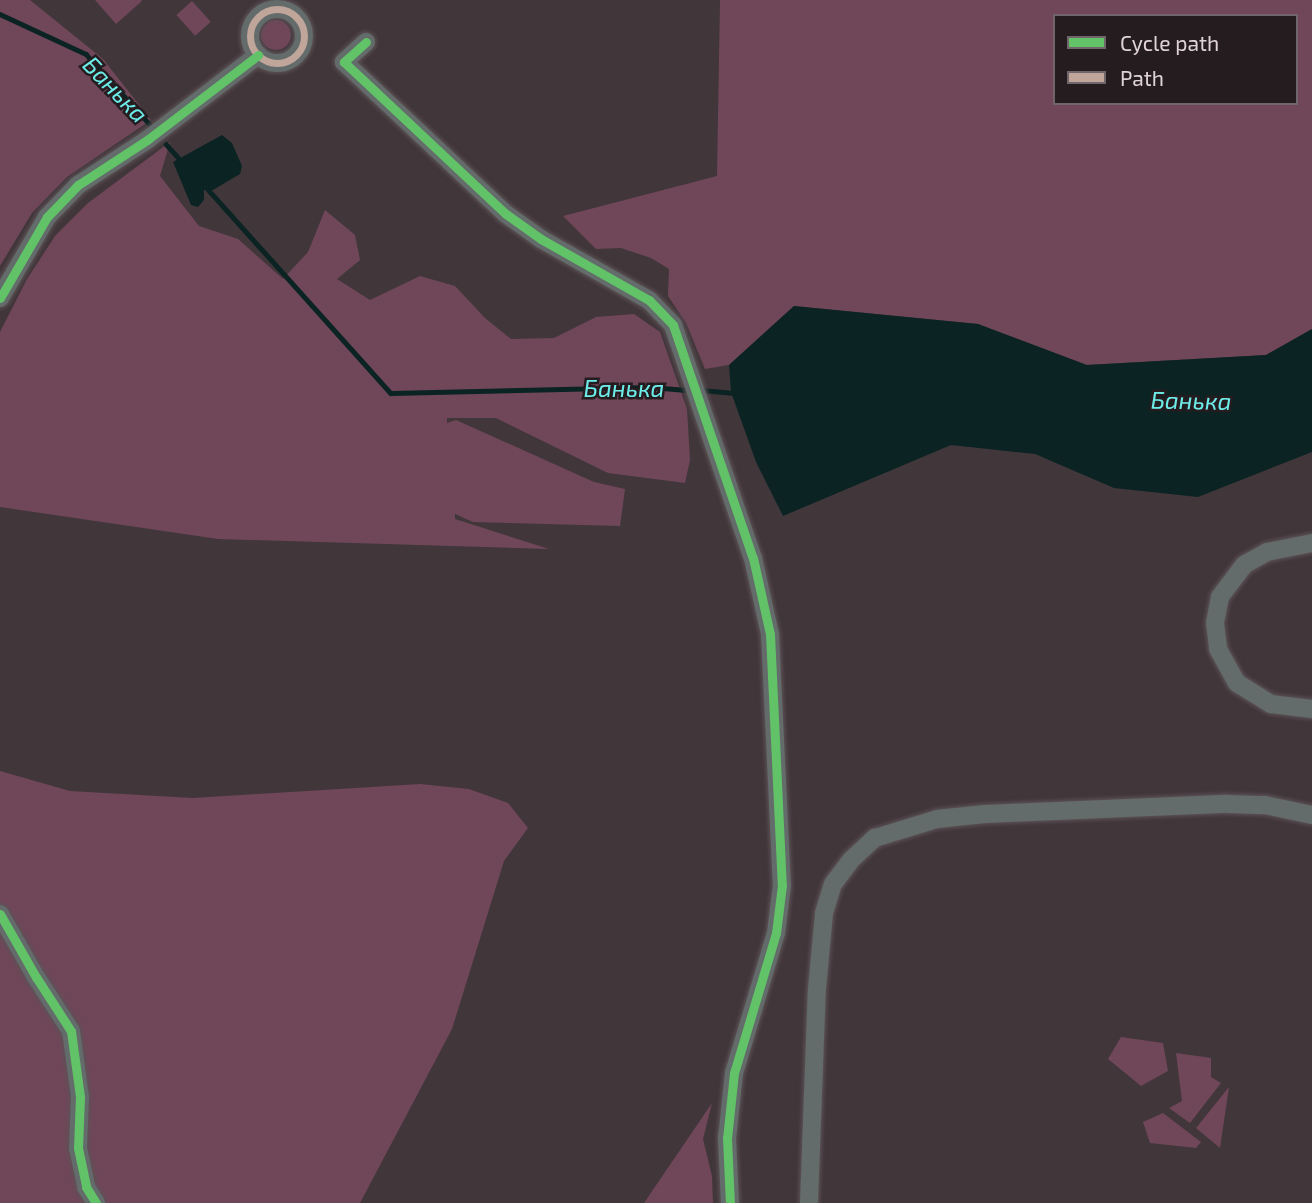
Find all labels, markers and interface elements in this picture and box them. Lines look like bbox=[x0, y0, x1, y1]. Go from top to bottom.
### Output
legend bbox=[1053, 14, 1298, 105]
text: Cycle path bbox=[1120, 30, 1219, 55]
water label: Банька bbox=[78, 50, 154, 128]
text: Path bbox=[1120, 65, 1164, 90]
water label: Банька bbox=[584, 374, 664, 402]
water label: Банька bbox=[1150, 385, 1232, 415]

